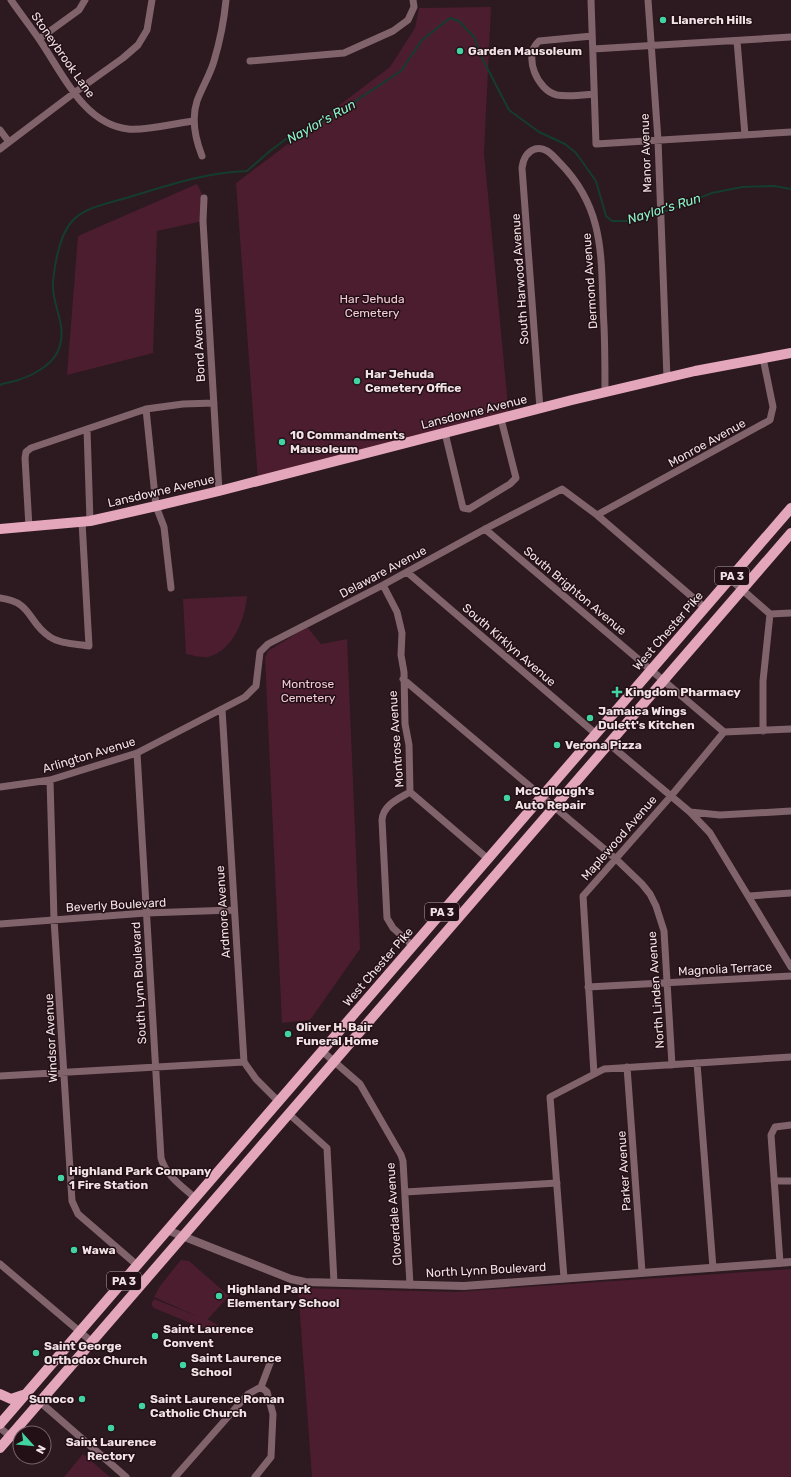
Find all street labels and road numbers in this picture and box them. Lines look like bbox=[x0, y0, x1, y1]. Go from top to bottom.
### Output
street label: Stoneybrook Lane bbox=[28, 10, 98, 101]
street label: Manor Avenue bbox=[638, 113, 654, 193]
street label: South Harwood Avenue bbox=[508, 213, 532, 345]
street label: Dermond Avenue bbox=[580, 232, 600, 329]
street label: Bond Avenue bbox=[190, 307, 208, 382]
street label: Lansdowne Avenue bbox=[419, 392, 529, 432]
street label: Monroe Avenue bbox=[666, 416, 748, 470]
street label: Lansdowne Avenue bbox=[106, 472, 216, 510]
street label: Delaware Avenue bbox=[337, 543, 429, 601]
street label: South Brighton Avenue bbox=[521, 544, 629, 638]
road number: PA 3 bbox=[715, 567, 749, 585]
street label: West Chester Pike bbox=[630, 589, 706, 673]
street label: South Kirklyn Avenue bbox=[460, 601, 559, 689]
street label: Montrose Avenue bbox=[386, 690, 406, 788]
street label: Arlington Avenue bbox=[41, 734, 137, 776]
street label: Maplewood Avenue bbox=[578, 793, 660, 883]
street label: Ardmore Avenue bbox=[213, 865, 233, 959]
street label: Beverly Boulevard bbox=[65, 895, 167, 915]
road number: PA 3 bbox=[425, 903, 459, 921]
street label: South Lynn Boulevard bbox=[129, 922, 149, 1044]
street label: West Chester Pike bbox=[340, 925, 416, 1009]
street label: North Linden Avenue bbox=[645, 931, 667, 1049]
street label: Magnolia Terrace bbox=[678, 960, 773, 978]
street label: Windsor Avenue bbox=[42, 993, 60, 1083]
street label: Parker Avenue bbox=[614, 1130, 634, 1212]
street label: Cloverdale Avenue bbox=[383, 1162, 405, 1266]
street label: North Lynn Boulevard bbox=[425, 1260, 547, 1280]
road number: PA 3 bbox=[107, 1272, 141, 1290]

